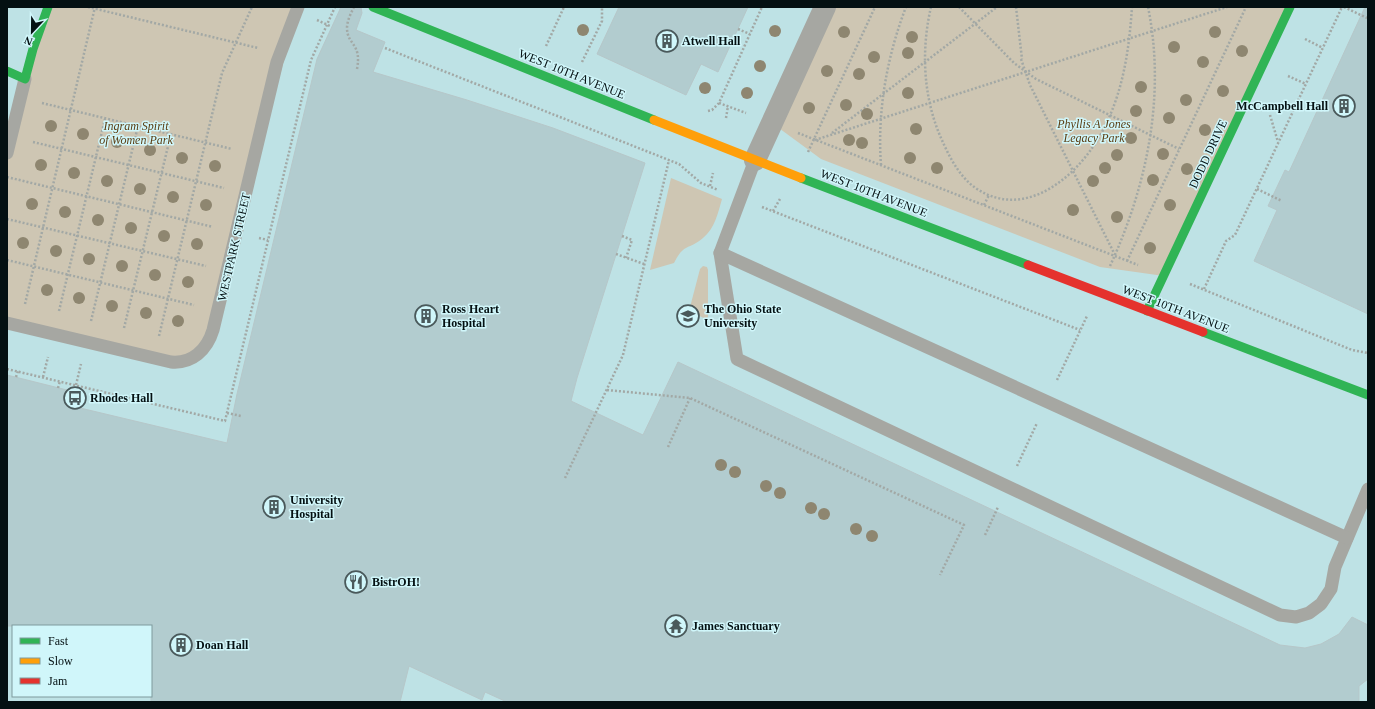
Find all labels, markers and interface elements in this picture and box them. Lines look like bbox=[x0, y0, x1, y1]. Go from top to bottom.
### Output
north arrow bbox=[12, 12, 52, 52]
building icon: Atwell Hall bbox=[654, 28, 680, 54]
text: N bbox=[22, 34, 34, 48]
place label: Atwell Hall bbox=[682, 34, 741, 48]
street label: WEST 10TH AVENUE bbox=[517, 46, 627, 102]
building icon: McCampbell Hall bbox=[1331, 93, 1357, 119]
place label: McCampbell Hall bbox=[1236, 99, 1329, 113]
park label: Phyllis A Jones Legacy Park bbox=[1056, 117, 1131, 145]
street label: DODD DRIVE bbox=[1186, 117, 1230, 191]
park label: Ingram Spirit of Women Park bbox=[99, 119, 173, 147]
street label: WEST 10TH AVENUE bbox=[818, 166, 930, 220]
street label: WESTPARK STREET bbox=[215, 191, 253, 302]
street label: WEST 10TH AVENUE bbox=[1120, 282, 1232, 336]
place label: Ross Heart Hospital bbox=[442, 302, 499, 330]
place label: The Ohio State University bbox=[704, 302, 782, 330]
building icon: Ross Heart Hospital bbox=[413, 303, 439, 329]
school or university icon: The Ohio State University bbox=[675, 303, 701, 329]
bus stop icon: Rhodes Hall bbox=[62, 385, 88, 411]
place label: Rhodes Hall bbox=[90, 391, 154, 405]
place label: University Hospital bbox=[290, 493, 343, 521]
building icon: University Hospital bbox=[261, 494, 287, 520]
restaurant icon: BistrOH! bbox=[343, 569, 369, 595]
place label: BistrOH! bbox=[372, 575, 420, 589]
temple icon: James Sanctuary bbox=[663, 613, 689, 639]
place label: James Sanctuary bbox=[692, 619, 780, 633]
legend bbox=[12, 625, 152, 697]
building icon: Doan Hall bbox=[168, 632, 194, 658]
text: Fast bbox=[48, 634, 69, 648]
place label: Doan Hall bbox=[196, 638, 249, 652]
text: Slow bbox=[48, 654, 73, 668]
text: Jam bbox=[48, 674, 68, 688]

